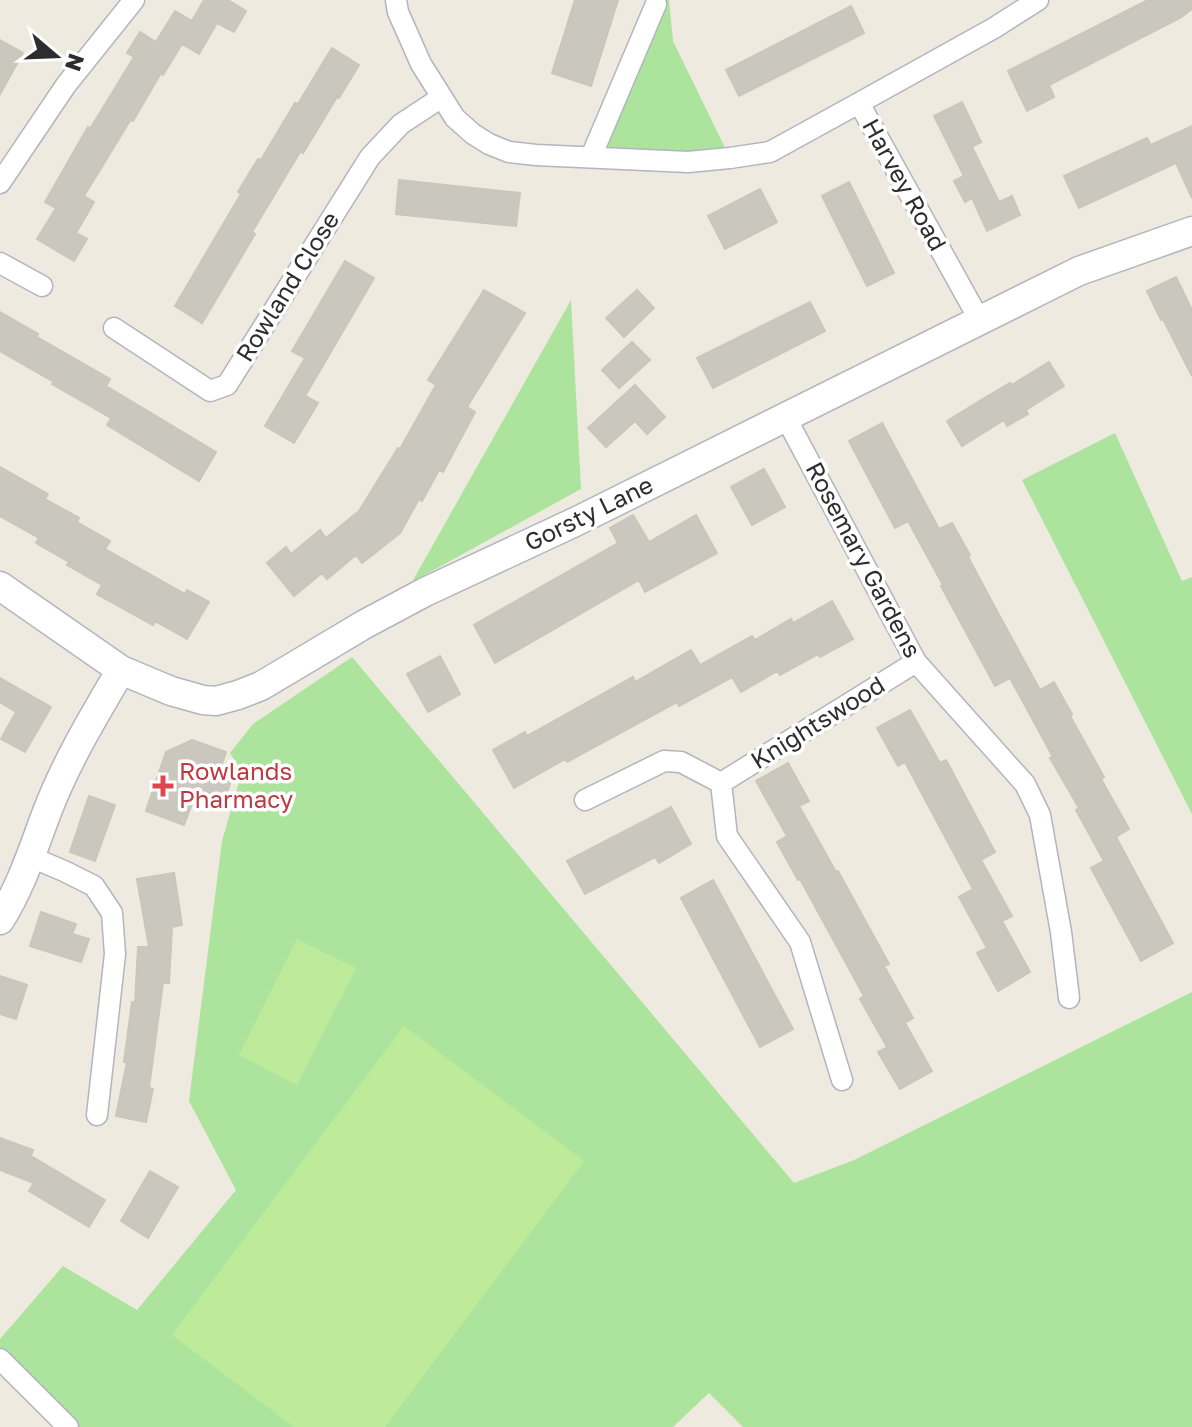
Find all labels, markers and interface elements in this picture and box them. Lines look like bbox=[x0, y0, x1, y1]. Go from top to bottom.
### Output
north arrow bbox=[16, 16, 96, 96]
text: N bbox=[60, 50, 91, 75]
street label: Harvey Road bbox=[857, 113, 954, 255]
street label: Rowland Close bbox=[229, 206, 344, 367]
street label: Rosemary Gardens bbox=[801, 457, 928, 662]
street label: Gorsty Lane bbox=[519, 469, 657, 556]
street label: Knightswood bbox=[745, 669, 889, 774]
place label: Rowlands Pharmacy bbox=[179, 756, 293, 813]
marker: Rowlands Pharmacy bbox=[154, 777, 172, 795]

